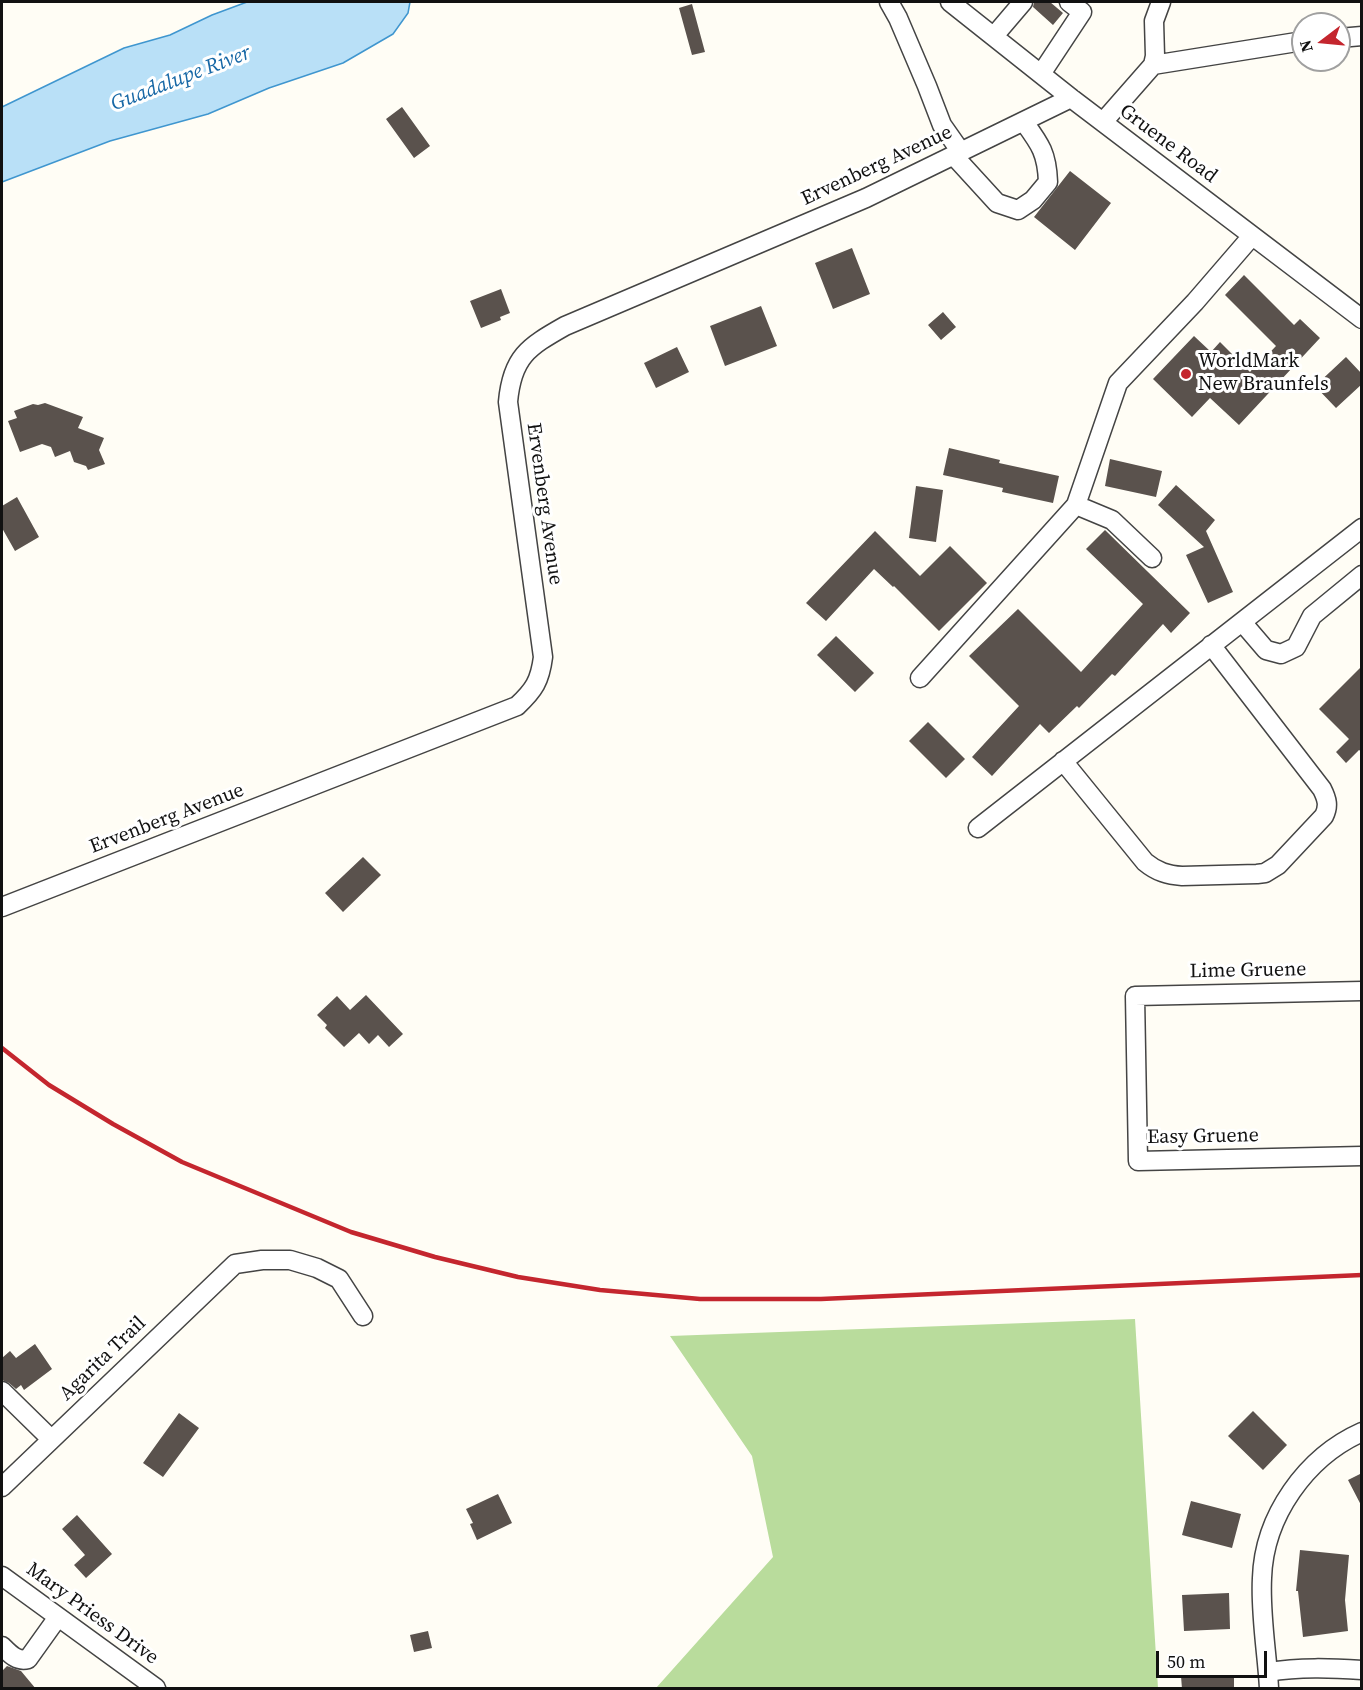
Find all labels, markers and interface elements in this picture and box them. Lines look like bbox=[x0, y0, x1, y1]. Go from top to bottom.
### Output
north arrow bbox=[1291, 12, 1351, 72]
text: N bbox=[1293, 38, 1318, 55]
water label: Guadalupe River bbox=[108, 41, 254, 117]
street label: Gruene Road bbox=[1114, 99, 1222, 189]
street label: Ervenberg Avenue bbox=[798, 121, 956, 211]
place label: WorldMark New Braunfels bbox=[1198, 350, 1329, 397]
marker: WorldMark New Braunfels bbox=[1179, 367, 1193, 381]
street label: Ervenberg Avenue bbox=[521, 421, 567, 587]
street label: Ervenberg Avenue bbox=[86, 779, 248, 859]
street label: Lime Gruene bbox=[1189, 958, 1307, 984]
street label: Easy Gruene bbox=[1147, 1124, 1259, 1150]
street label: Agarita Trail bbox=[55, 1312, 151, 1406]
street label: Mary Priess Drive bbox=[21, 1558, 163, 1670]
scale bar bbox=[1159, 1639, 1270, 1677]
text: 50 m bbox=[1167, 1649, 1205, 1674]

